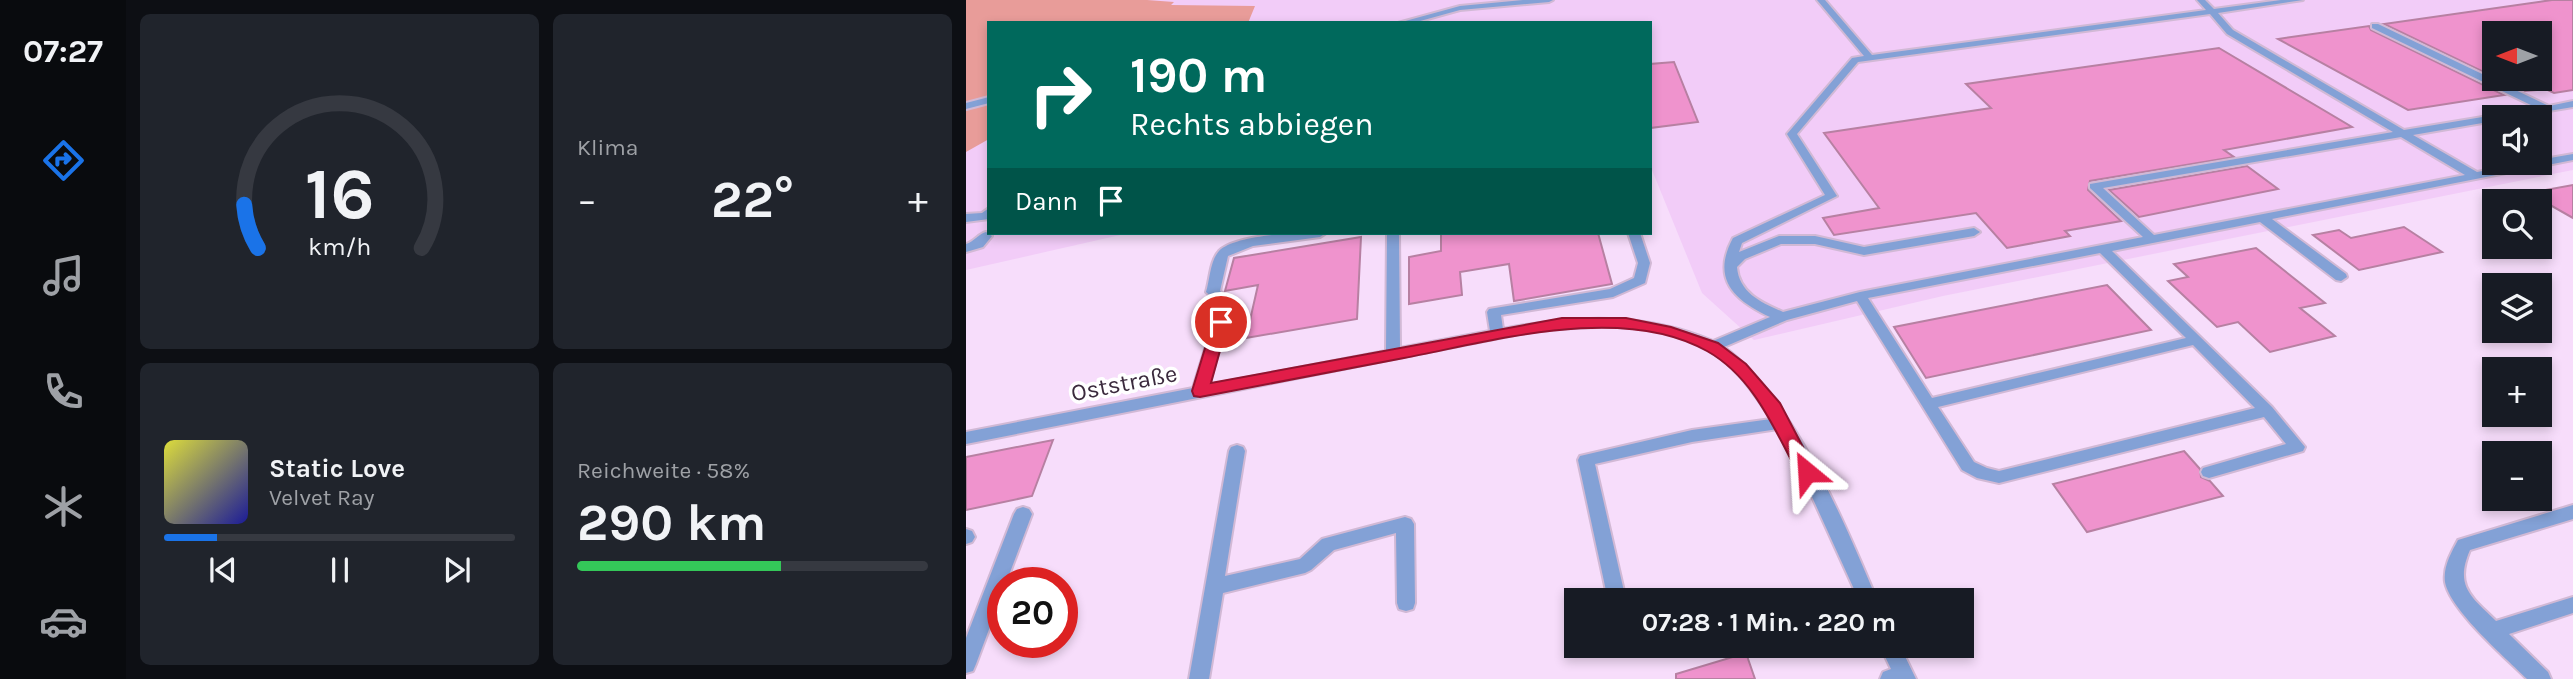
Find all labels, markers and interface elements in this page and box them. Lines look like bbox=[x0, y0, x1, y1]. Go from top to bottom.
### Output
north arrow bbox=[2482, 21, 2552, 91]
map controls bbox=[2482, 21, 2552, 511]
text: 07:27 bbox=[23, 33, 103, 70]
text: 190 m bbox=[1130, 47, 1267, 104]
icon: right bbox=[1015, 49, 1106, 140]
button: sound bbox=[2482, 105, 2552, 175]
text: Rechts abbiegen bbox=[1130, 106, 1374, 143]
text: Klima bbox=[577, 134, 638, 161]
icon: directions bbox=[39, 136, 88, 185]
text: 16 bbox=[304, 151, 375, 236]
text: 22° bbox=[711, 169, 794, 230]
text: − bbox=[577, 178, 597, 223]
text: + bbox=[908, 178, 928, 223]
icon: arrive bbox=[1092, 182, 1130, 220]
text: Dann bbox=[1015, 186, 1078, 217]
button: search bbox=[2482, 189, 2552, 259]
text: km/h bbox=[308, 231, 371, 260]
icon: music bbox=[39, 251, 88, 300]
button: layers bbox=[2482, 273, 2552, 343]
pin bbox=[1191, 292, 1251, 352]
icon: arrive bbox=[1202, 303, 1240, 341]
button: + bbox=[2482, 357, 2552, 427]
street label: Oststraße bbox=[1068, 359, 1180, 407]
icon: phone bbox=[39, 367, 88, 416]
position arrow bbox=[1770, 435, 1844, 509]
button: − bbox=[2482, 441, 2552, 511]
text: Static Love bbox=[269, 453, 405, 484]
text: Reichweite · 58% bbox=[577, 457, 750, 484]
icon: climate bbox=[39, 482, 88, 531]
text: Velvet Ray bbox=[269, 484, 374, 511]
text: 290 km bbox=[577, 492, 766, 553]
icon: previous bbox=[204, 551, 242, 589]
icon: pause bbox=[321, 551, 359, 589]
icon: next bbox=[438, 551, 476, 589]
speed limit sign: 20 bbox=[987, 567, 1078, 658]
icon: car bbox=[39, 597, 88, 646]
text: 07:28 · 1 Min. · 220 m bbox=[1642, 607, 1896, 638]

